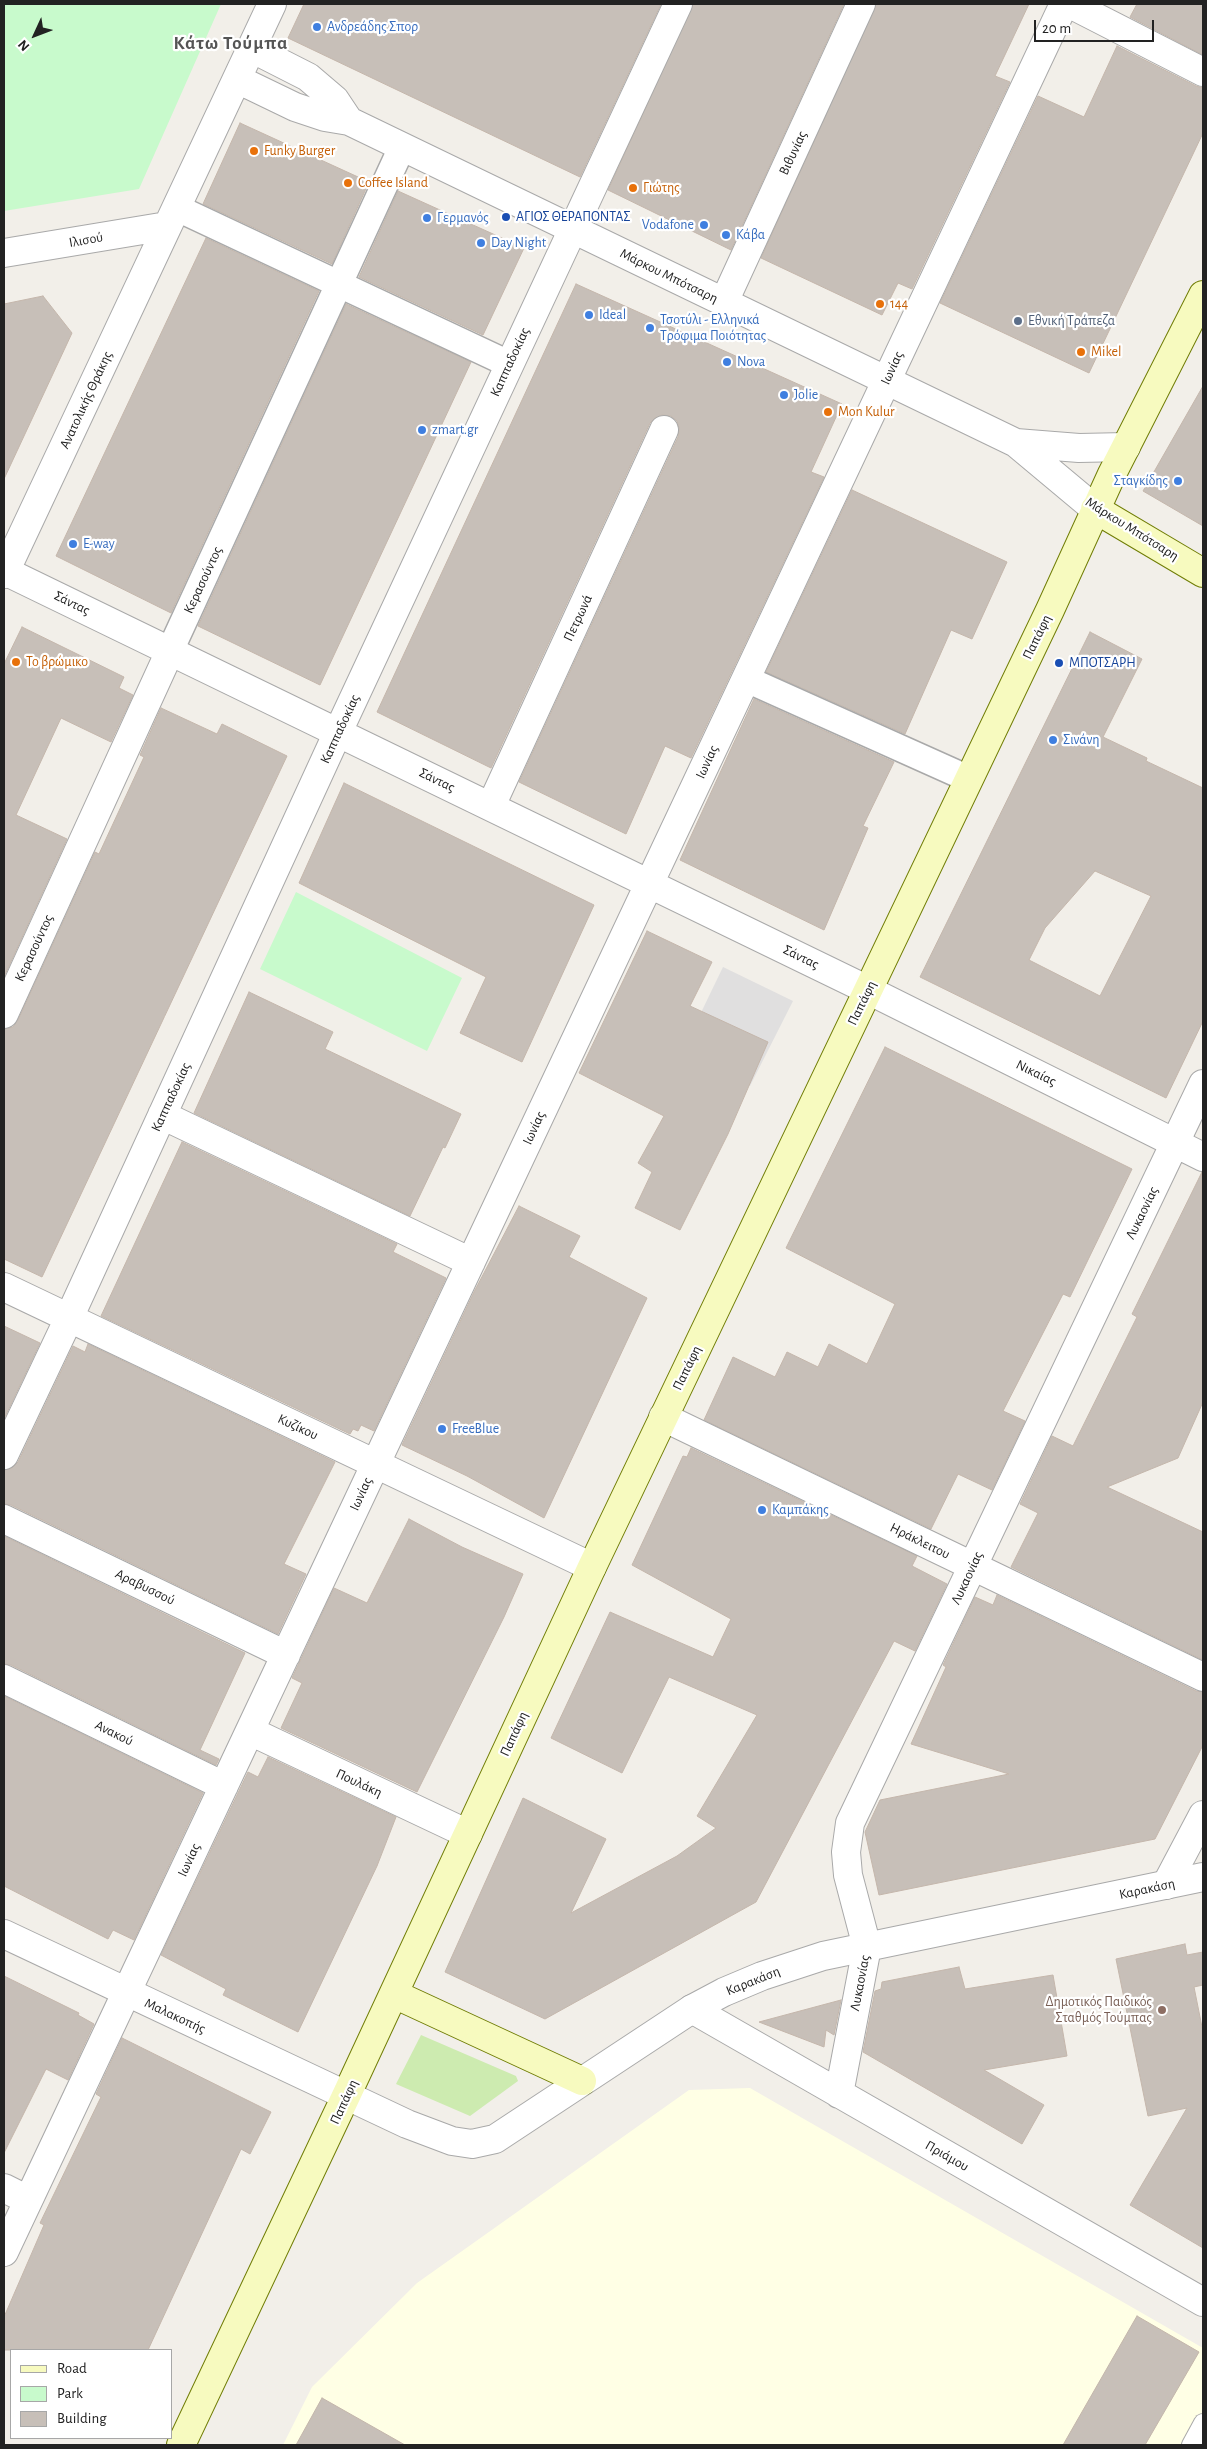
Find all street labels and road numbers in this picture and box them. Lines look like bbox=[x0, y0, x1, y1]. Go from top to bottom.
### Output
street label: Βιθυνίας bbox=[775, 128, 811, 178]
street label: Ιλισού bbox=[68, 229, 104, 251]
street label: Μάρκου Μπότσαρη bbox=[617, 245, 721, 307]
street label: Καππαδοκίας bbox=[487, 325, 533, 399]
street label: Ανατολικής Θράκης bbox=[56, 348, 116, 452]
street label: Ιωνίας bbox=[877, 349, 907, 387]
street label: Μάρκου Μπότσαρη bbox=[1082, 494, 1182, 564]
street label: Κερασούντος bbox=[180, 544, 226, 616]
street label: Σάντας bbox=[51, 587, 93, 619]
street label: Πετρωνά bbox=[560, 592, 596, 644]
street label: Παπάφη bbox=[1019, 612, 1055, 662]
street label: Καππαδοκίας bbox=[317, 692, 363, 766]
street label: Ιωνίας bbox=[692, 743, 722, 781]
street label: Σάντας bbox=[416, 764, 458, 796]
street label: Κερασούντος bbox=[11, 912, 57, 984]
street label: Σάντας bbox=[780, 941, 822, 973]
street label: Παπάφη bbox=[844, 978, 880, 1028]
street label: Νικαίας bbox=[1013, 1056, 1059, 1090]
street label: Καππαδοκίας bbox=[148, 1060, 194, 1134]
street label: Ιωνίας bbox=[519, 1109, 549, 1147]
street label: Λυκαονίας bbox=[1122, 1184, 1162, 1242]
street label: Παπάφη bbox=[669, 1343, 705, 1393]
street label: Κυζίκου bbox=[275, 1410, 321, 1444]
street label: Ιωνίας bbox=[346, 1475, 376, 1513]
street label: Ηράκλειτου bbox=[887, 1519, 953, 1563]
street label: Λυκαονίας bbox=[947, 1549, 987, 1607]
street label: Αραβυσσού bbox=[112, 1565, 178, 1609]
street label: Παπάφη bbox=[496, 1709, 532, 1759]
street label: Ανακού bbox=[92, 1717, 136, 1749]
street label: Πουλάκη bbox=[333, 1765, 385, 1801]
street label: Ιωνίας bbox=[174, 1841, 204, 1879]
street label: Καρακάση bbox=[1118, 1875, 1176, 1903]
street label: Λυκαονίας bbox=[846, 1954, 874, 2012]
street label: Καρακάση bbox=[724, 1963, 782, 1999]
street label: Μαλακοπής bbox=[142, 1995, 208, 2037]
street label: Παπάφη bbox=[326, 2077, 362, 2127]
street label: Πριάμου bbox=[922, 2137, 972, 2175]

